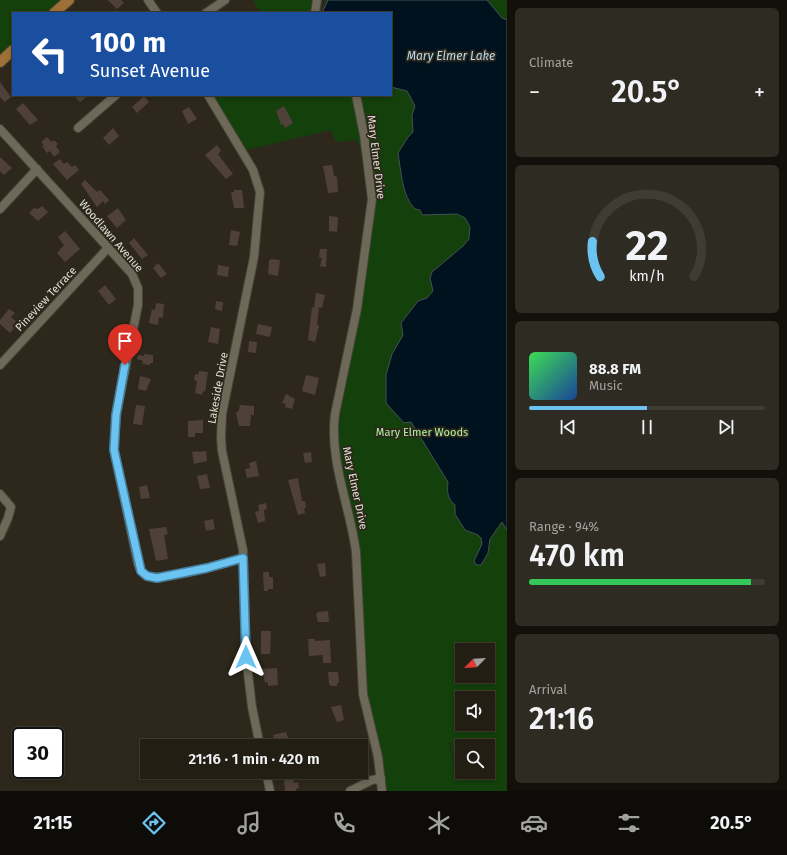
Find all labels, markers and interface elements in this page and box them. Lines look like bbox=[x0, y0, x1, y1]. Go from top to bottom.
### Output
text: 100 m bbox=[90, 26, 166, 59]
icon: left bbox=[24, 28, 76, 80]
water label: Mary Elmer Lake bbox=[407, 49, 495, 63]
text: Climate bbox=[529, 55, 573, 70]
text: Sunset Avenue bbox=[90, 60, 210, 82]
text: 20.5° bbox=[611, 74, 683, 110]
text: − bbox=[529, 79, 540, 106]
text: + bbox=[754, 79, 765, 106]
street label: Mary Elmer Drive bbox=[364, 114, 388, 200]
street label: Woodlawn Avenue bbox=[76, 197, 146, 275]
text: 22 bbox=[625, 221, 669, 271]
street label: Pineview Terrace bbox=[13, 264, 79, 334]
text: km/h bbox=[629, 267, 665, 284]
pin bbox=[108, 324, 142, 365]
icon: arrive bbox=[114, 330, 136, 352]
street label: Lakeside Drive bbox=[205, 351, 231, 425]
text: 88.8 FM bbox=[589, 360, 641, 378]
text: Music bbox=[589, 378, 623, 393]
icon: previous bbox=[557, 416, 579, 438]
icon: pause bbox=[636, 416, 658, 438]
icon: next bbox=[715, 416, 737, 438]
park label: Mary Elmer Woods bbox=[376, 426, 468, 439]
street label: Mary Elmer Drive bbox=[340, 445, 370, 531]
text: Range · 94% bbox=[529, 519, 599, 534]
text: 470 km bbox=[529, 538, 625, 574]
position arrow bbox=[225, 636, 267, 678]
north arrow bbox=[455, 643, 495, 683]
map controls bbox=[455, 643, 495, 779]
text: Arrival bbox=[529, 682, 567, 697]
button: sound bbox=[455, 691, 495, 731]
text: 21:16 bbox=[529, 701, 594, 737]
speed limit sign: 30 bbox=[12, 727, 64, 779]
button: search bbox=[455, 739, 495, 779]
text: 21:16 · 1 min · 420 m bbox=[188, 750, 320, 768]
icon: directions bbox=[140, 809, 168, 837]
icon: music bbox=[235, 809, 263, 837]
icon: phone bbox=[330, 809, 358, 837]
icon: climate bbox=[425, 809, 453, 837]
icon: car bbox=[520, 809, 548, 837]
icon: filters bbox=[615, 809, 643, 837]
text: 21:15 bbox=[34, 812, 73, 834]
text: 20.5° bbox=[710, 812, 753, 834]

